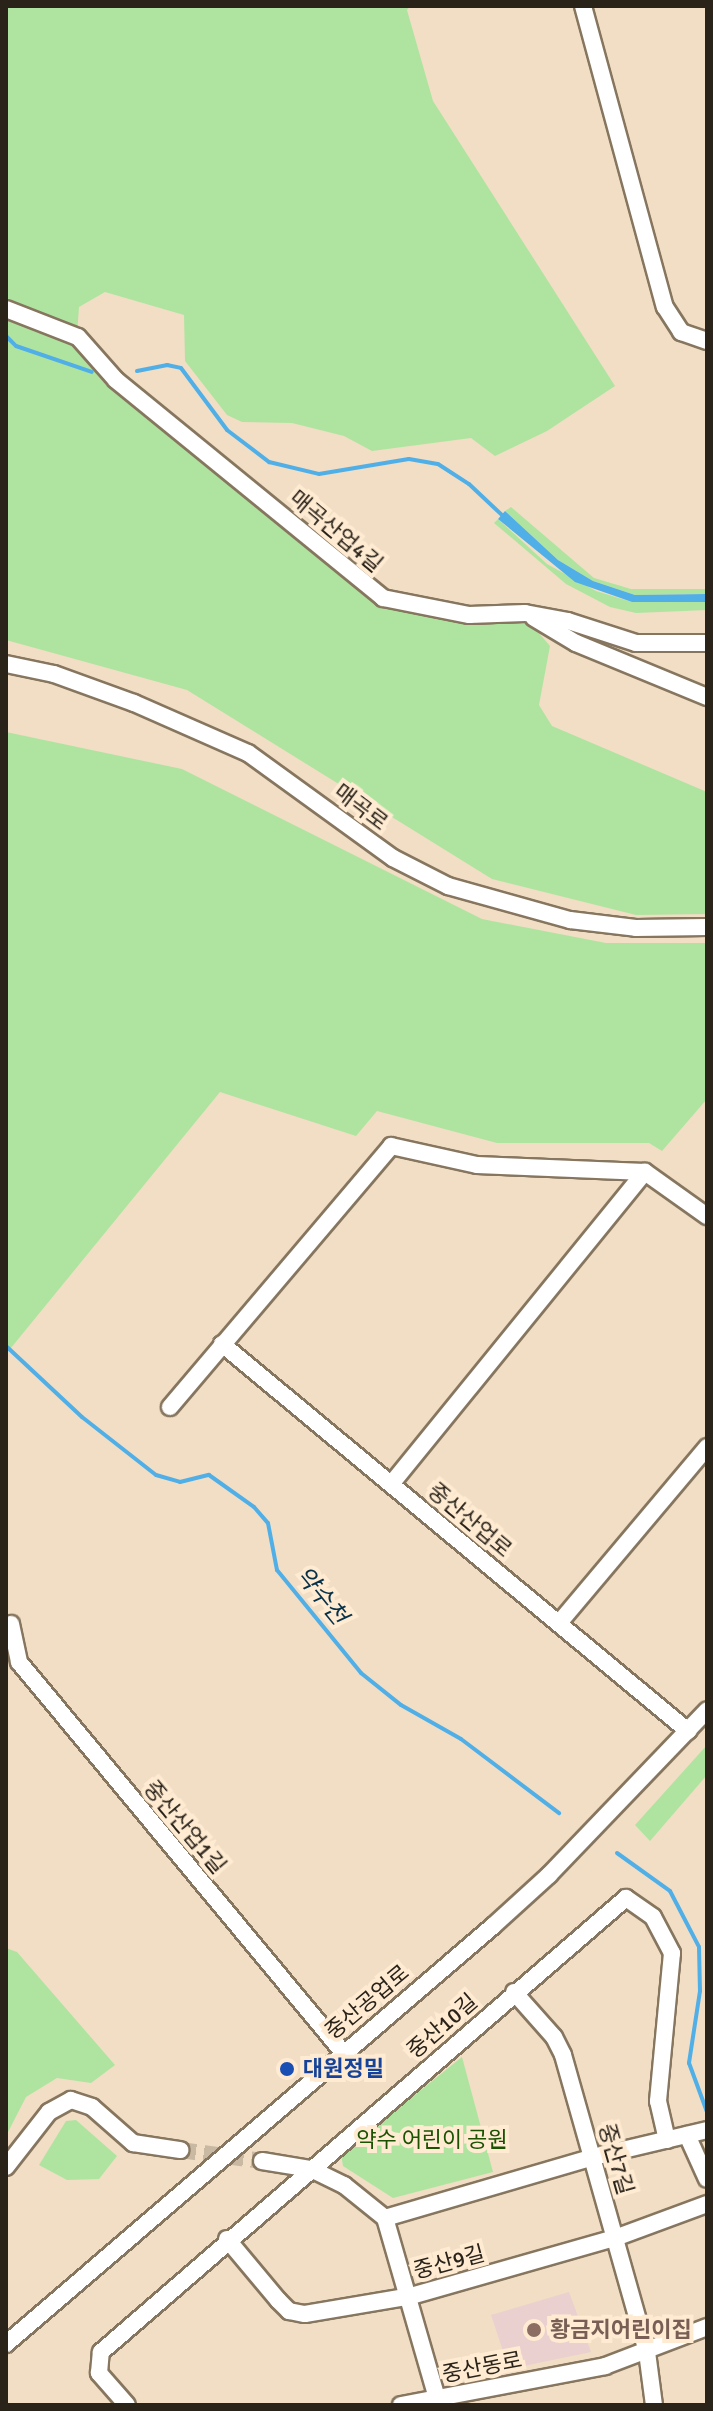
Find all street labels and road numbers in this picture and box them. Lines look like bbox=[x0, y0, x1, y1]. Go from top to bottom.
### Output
street label: 매곡산업4길 bbox=[284, 485, 388, 577]
street label: 매곡로 bbox=[329, 778, 393, 836]
street label: 중산산업로 bbox=[423, 1477, 517, 1563]
street label: 중산산업1길 bbox=[139, 1775, 231, 1879]
street label: 중산공업로 bbox=[320, 1959, 414, 2045]
street label: 중산10길 bbox=[401, 1988, 483, 2064]
street label: 중산7길 bbox=[593, 2120, 639, 2198]
street label: 중산9길 bbox=[411, 2240, 487, 2284]
street label: 중산동로 bbox=[440, 2346, 524, 2388]

